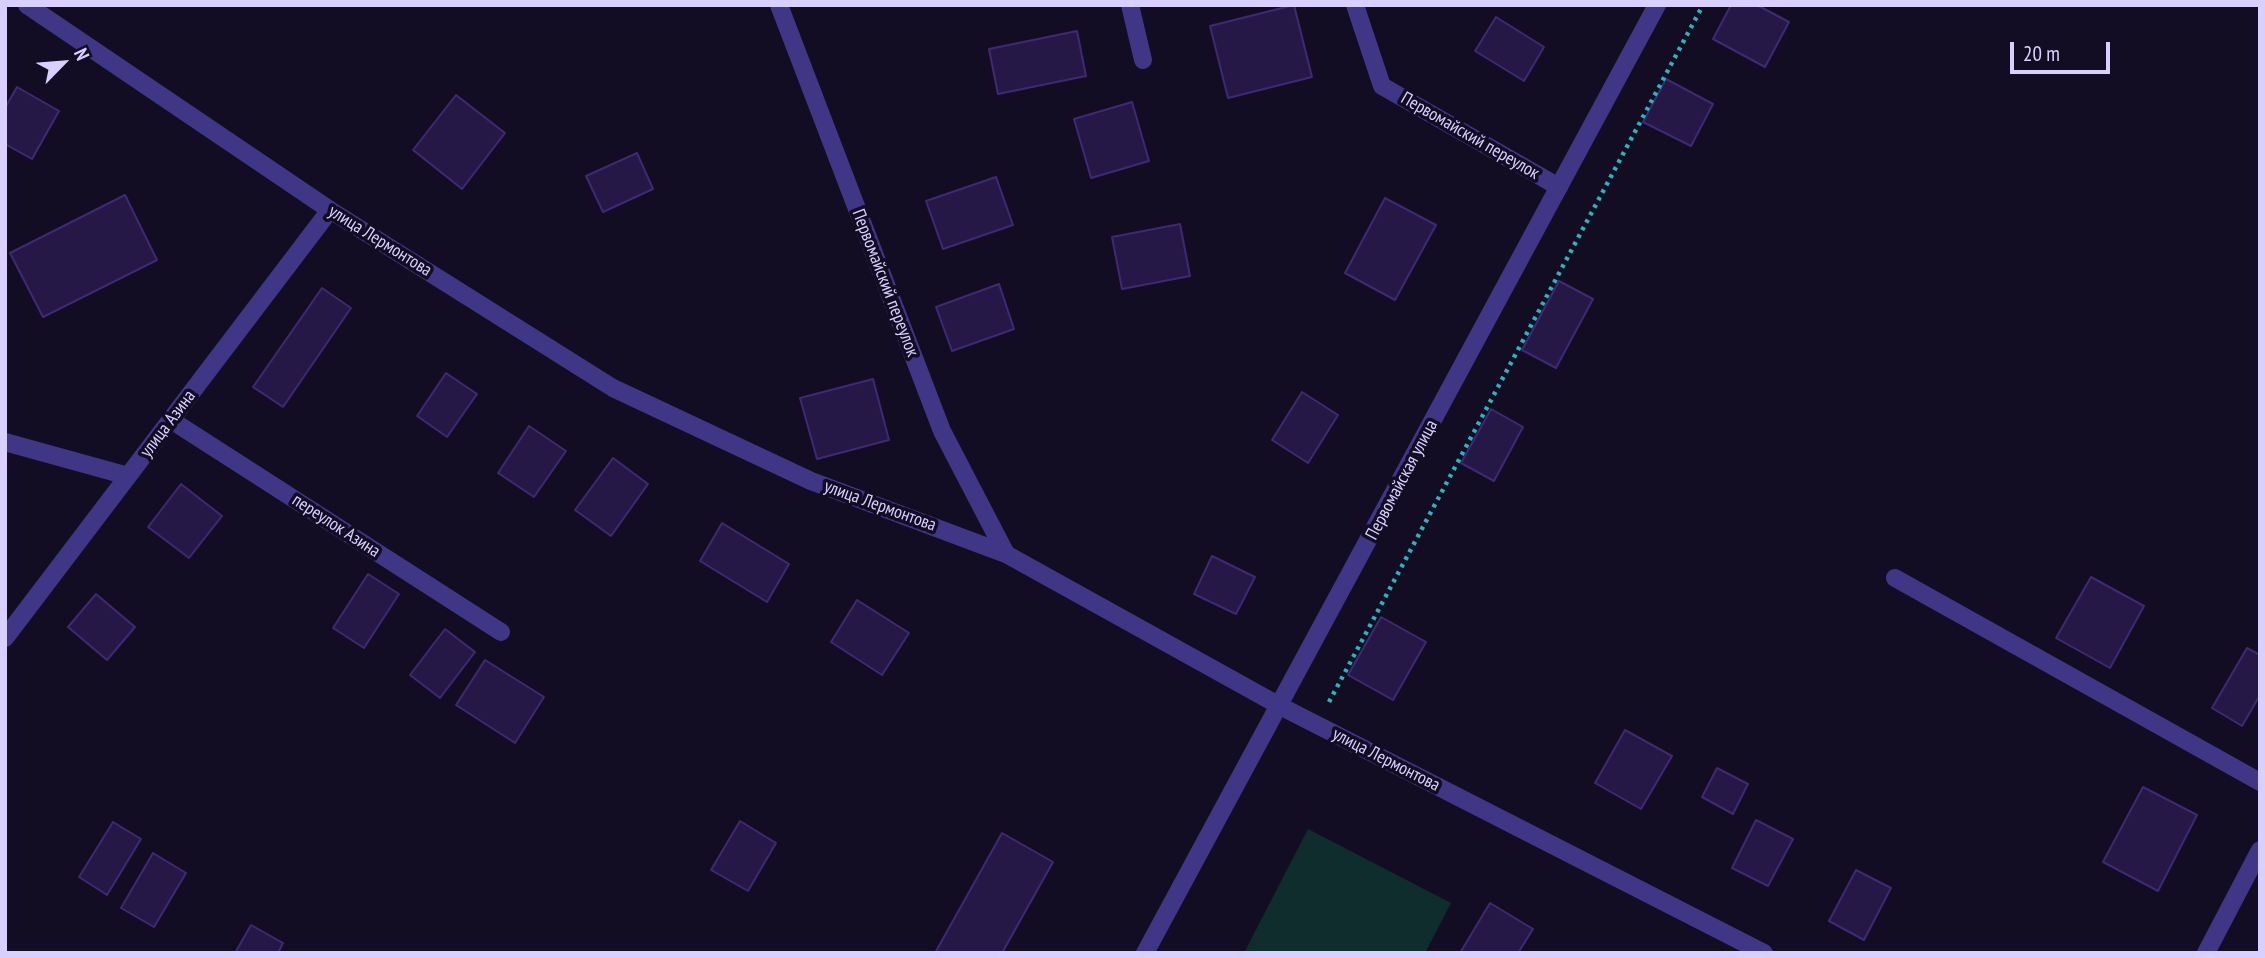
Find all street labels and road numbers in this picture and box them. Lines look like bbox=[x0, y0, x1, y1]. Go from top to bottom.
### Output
street label: Первомайский переулок bbox=[1397, 88, 1543, 184]
street label: улица Лермонтова bbox=[324, 201, 436, 281]
street label: Первомайский переулок bbox=[847, 206, 923, 360]
street label: улица Азина bbox=[136, 386, 200, 462]
street label: Первомайская улица bbox=[1361, 416, 1443, 544]
street label: улица Лермонтова bbox=[821, 476, 939, 536]
street label: переулок Азина bbox=[288, 490, 384, 562]
street label: улица Лермонтова bbox=[1329, 724, 1443, 796]

